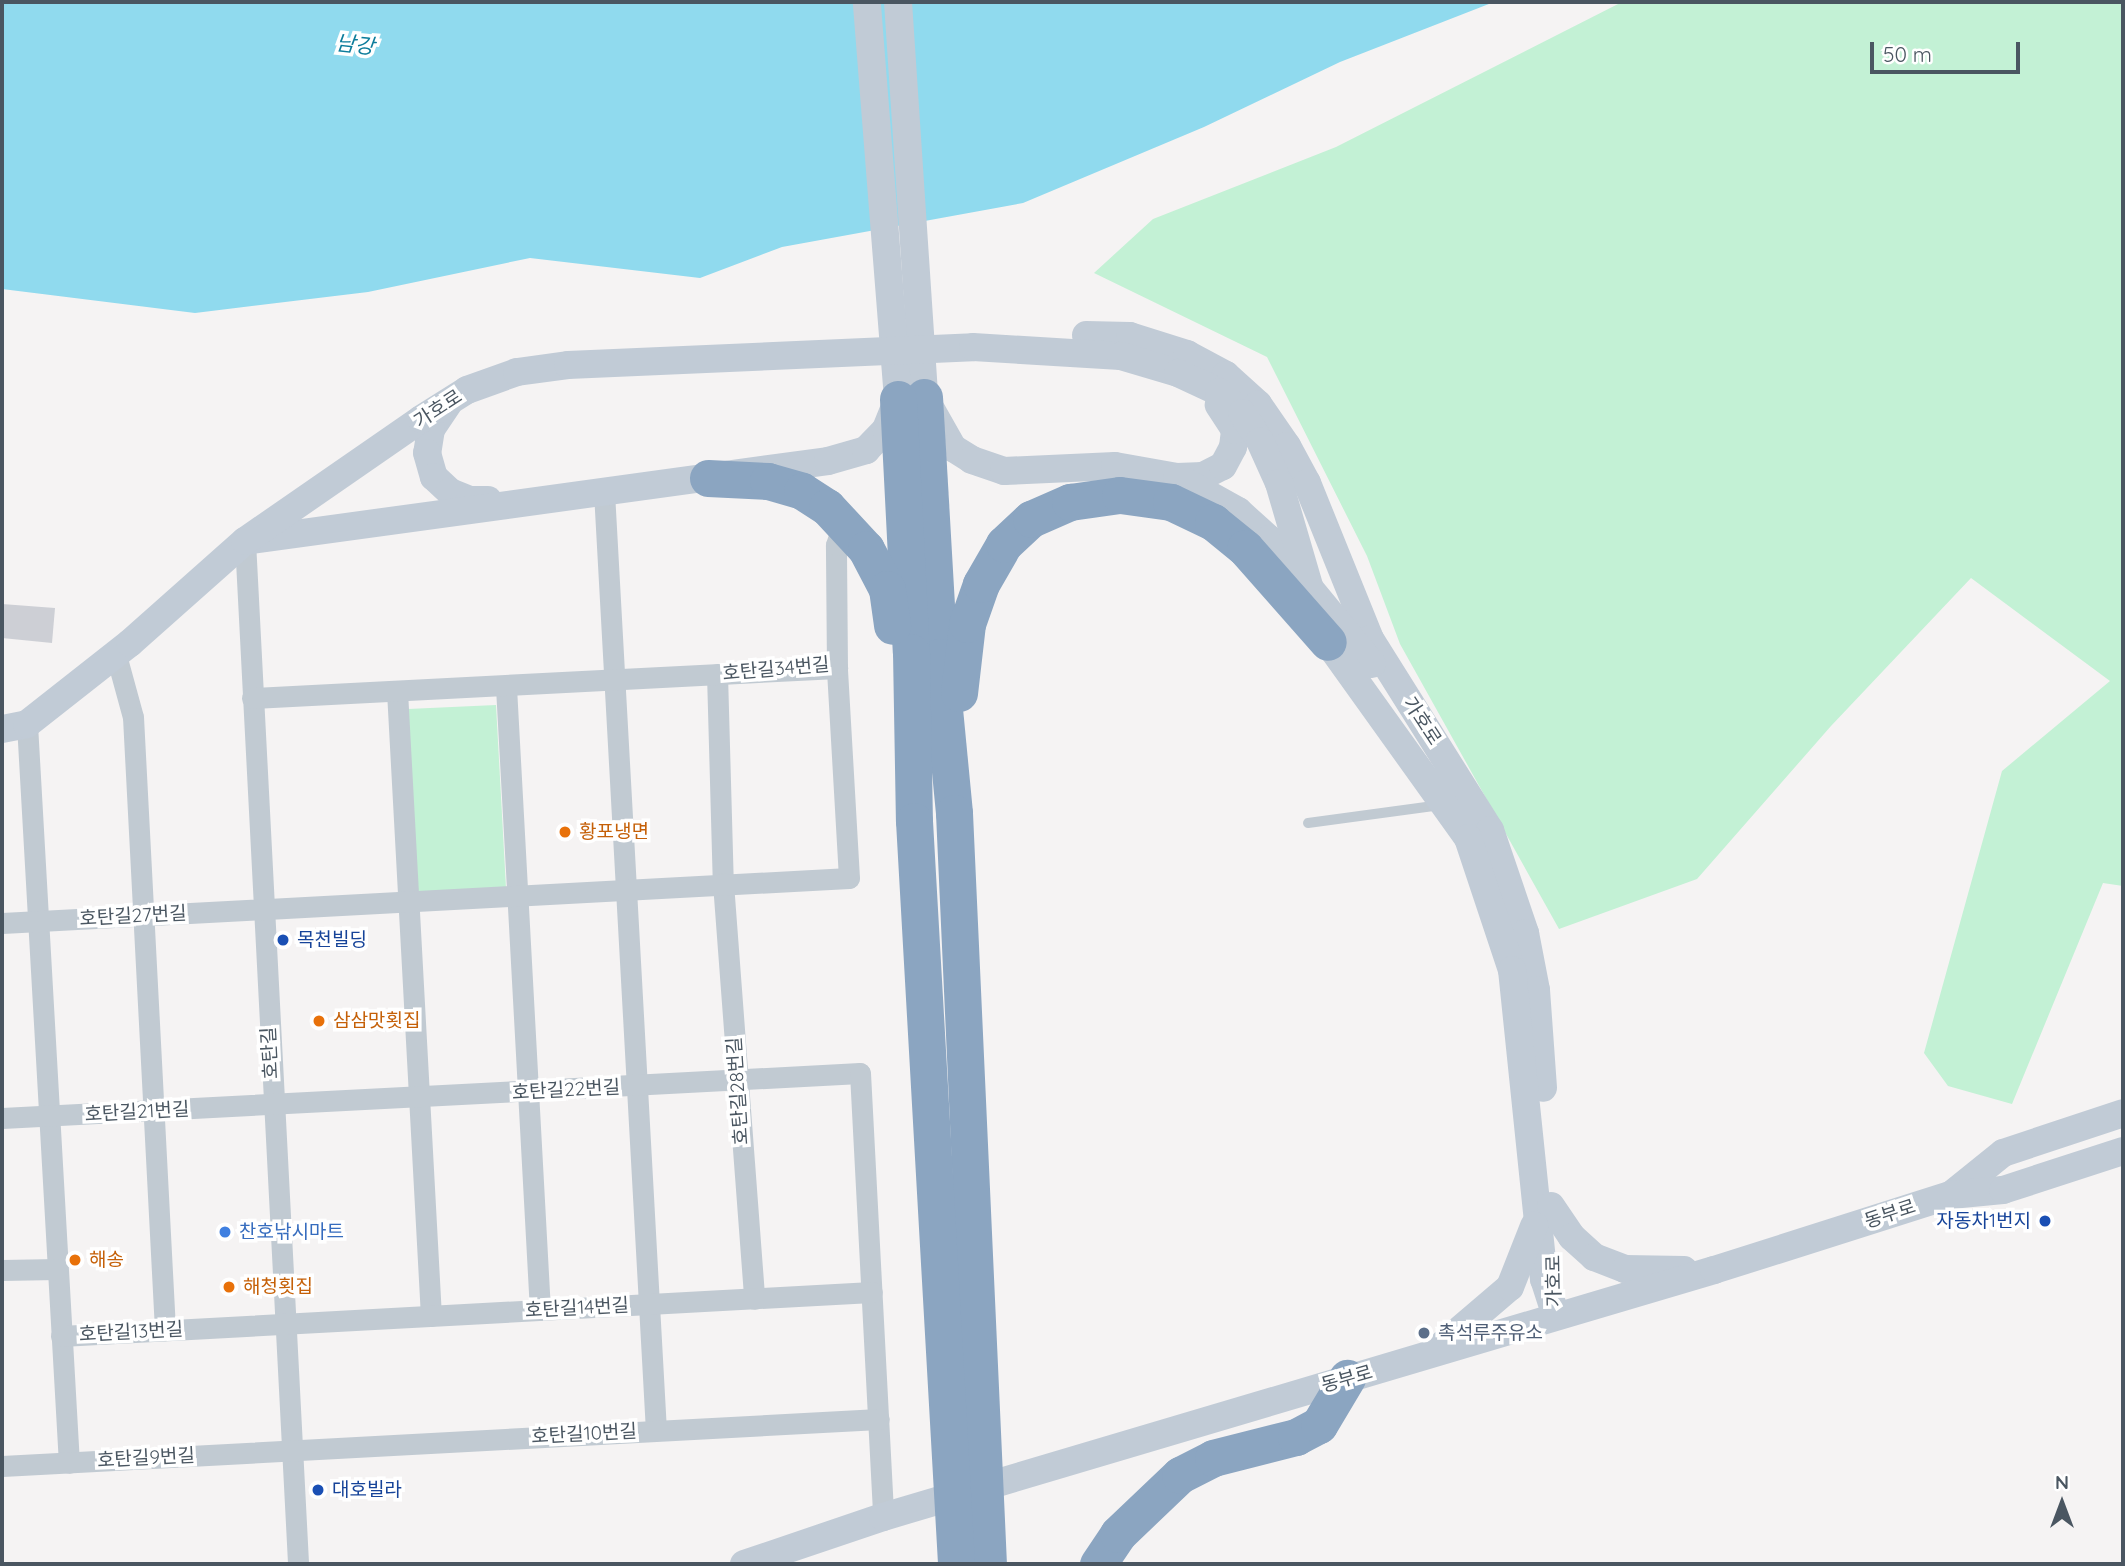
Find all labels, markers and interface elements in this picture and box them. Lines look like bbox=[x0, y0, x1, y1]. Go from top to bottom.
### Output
scale bar bbox=[1873, 28, 2024, 72]
water label: 남강 bbox=[334, 29, 376, 59]
text: 50 m bbox=[1883, 41, 1932, 67]
street label: 가호로 bbox=[410, 385, 466, 433]
street label: 호탄길34번길 bbox=[722, 653, 830, 685]
street label: 가호로 bbox=[1398, 693, 1446, 749]
place label: 황포냉면 bbox=[579, 821, 649, 843]
marker: 황포냉면 bbox=[557, 824, 573, 840]
street label: 호탄길27번길 bbox=[79, 902, 187, 930]
place label: 목천빌딩 bbox=[297, 929, 367, 951]
marker: 목천빌딩 bbox=[275, 932, 291, 948]
place label: 삼삼맛횟집 bbox=[333, 1010, 420, 1032]
marker: 삼삼맛횟집 bbox=[311, 1013, 327, 1029]
street label: 호탄길 bbox=[257, 1026, 283, 1080]
street label: 호탄길28번길 bbox=[723, 1036, 753, 1146]
street label: 호탄길22번길 bbox=[511, 1076, 621, 1104]
street label: 호탄길21번길 bbox=[84, 1098, 190, 1126]
street label: 동부로 bbox=[1862, 1195, 1918, 1233]
place label: 자동차1번지 bbox=[1937, 1210, 2031, 1232]
marker: 자동차1번지 bbox=[2037, 1213, 2053, 1229]
place label: 찬호낚시마트 bbox=[239, 1221, 344, 1243]
marker: 찬호낚시마트 bbox=[217, 1224, 233, 1240]
place label: 해송 bbox=[89, 1249, 124, 1271]
marker: 해송 bbox=[67, 1252, 83, 1268]
street label: 가호로 bbox=[1542, 1255, 1566, 1307]
place label: 해청횟집 bbox=[243, 1276, 313, 1298]
marker: 해청횟집 bbox=[221, 1279, 237, 1295]
street label: 호탄길14번길 bbox=[524, 1294, 630, 1322]
street label: 호탄길13번길 bbox=[78, 1318, 184, 1346]
place label: 촉석루주유소 bbox=[1438, 1322, 1543, 1344]
marker: 촉석루주유소 bbox=[1416, 1325, 1432, 1341]
street label: 동부로 bbox=[1319, 1361, 1375, 1397]
street label: 호탄길10번길 bbox=[531, 1420, 637, 1448]
street label: 호탄길9번길 bbox=[96, 1444, 196, 1472]
north arrow bbox=[2027, 1468, 2097, 1538]
text: N bbox=[2055, 1470, 2069, 1494]
place label: 대호빌라 bbox=[332, 1479, 402, 1501]
marker: 대호빌라 bbox=[310, 1482, 326, 1498]

